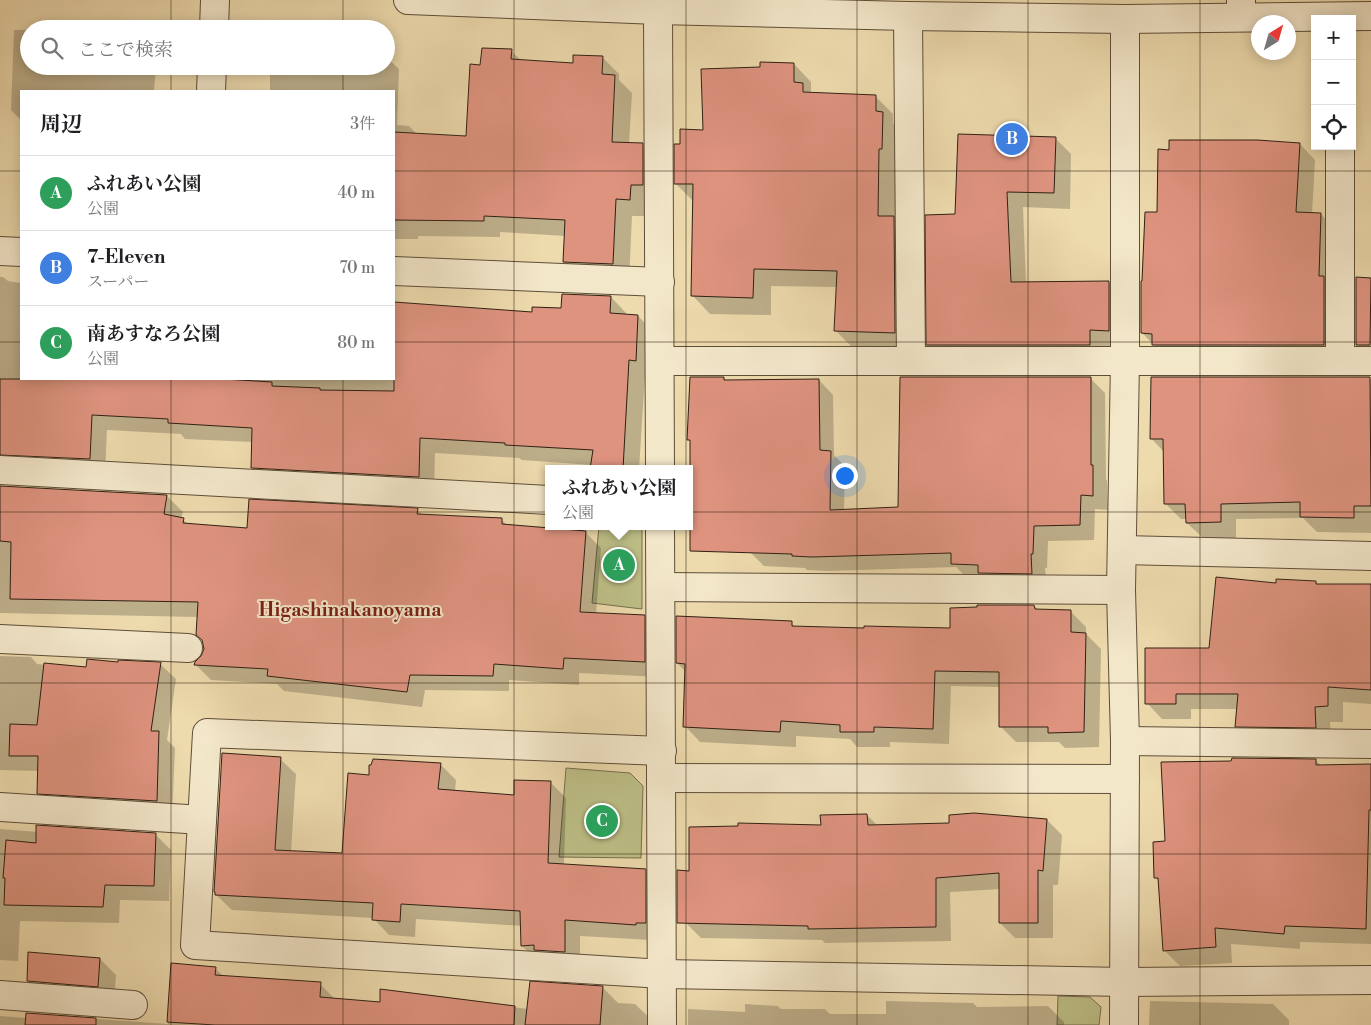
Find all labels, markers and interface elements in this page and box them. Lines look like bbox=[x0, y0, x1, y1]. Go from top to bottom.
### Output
north arrow bbox=[1251, 15, 1296, 60]
map controls bbox=[1311, 15, 1356, 150]
button: + bbox=[1311, 15, 1356, 60]
search box bbox=[20, 20, 395, 75]
icon: search bbox=[38, 34, 66, 62]
text: ここで検索 bbox=[78, 38, 173, 62]
button: − bbox=[1311, 60, 1356, 105]
button: locate bbox=[1311, 105, 1356, 150]
text: 周辺 bbox=[40, 112, 82, 138]
text: 3件 bbox=[350, 114, 375, 134]
pin: B bbox=[996, 120, 1028, 158]
text: ふれあい公園 bbox=[87, 172, 201, 196]
text: A bbox=[50, 183, 62, 203]
text: 40 m bbox=[338, 183, 375, 203]
text: 公園 bbox=[87, 199, 119, 219]
text: 7-Eleven bbox=[87, 245, 165, 269]
text: B bbox=[50, 258, 62, 278]
text: 70 m bbox=[339, 258, 375, 278]
text: スーパー bbox=[87, 272, 149, 292]
text: 南あすなろ公園 bbox=[87, 322, 220, 346]
text: C bbox=[50, 333, 62, 353]
text: 80 m bbox=[337, 333, 375, 353]
text: 公園 bbox=[87, 349, 119, 369]
your location bbox=[832, 463, 858, 489]
popup bbox=[545, 465, 693, 530]
text: ふれあい公園 bbox=[562, 476, 676, 500]
text: 公園 bbox=[562, 503, 594, 523]
pin: A bbox=[603, 546, 635, 584]
district label: Higashinakanoyama bbox=[259, 598, 442, 622]
pin: C bbox=[586, 802, 618, 840]

